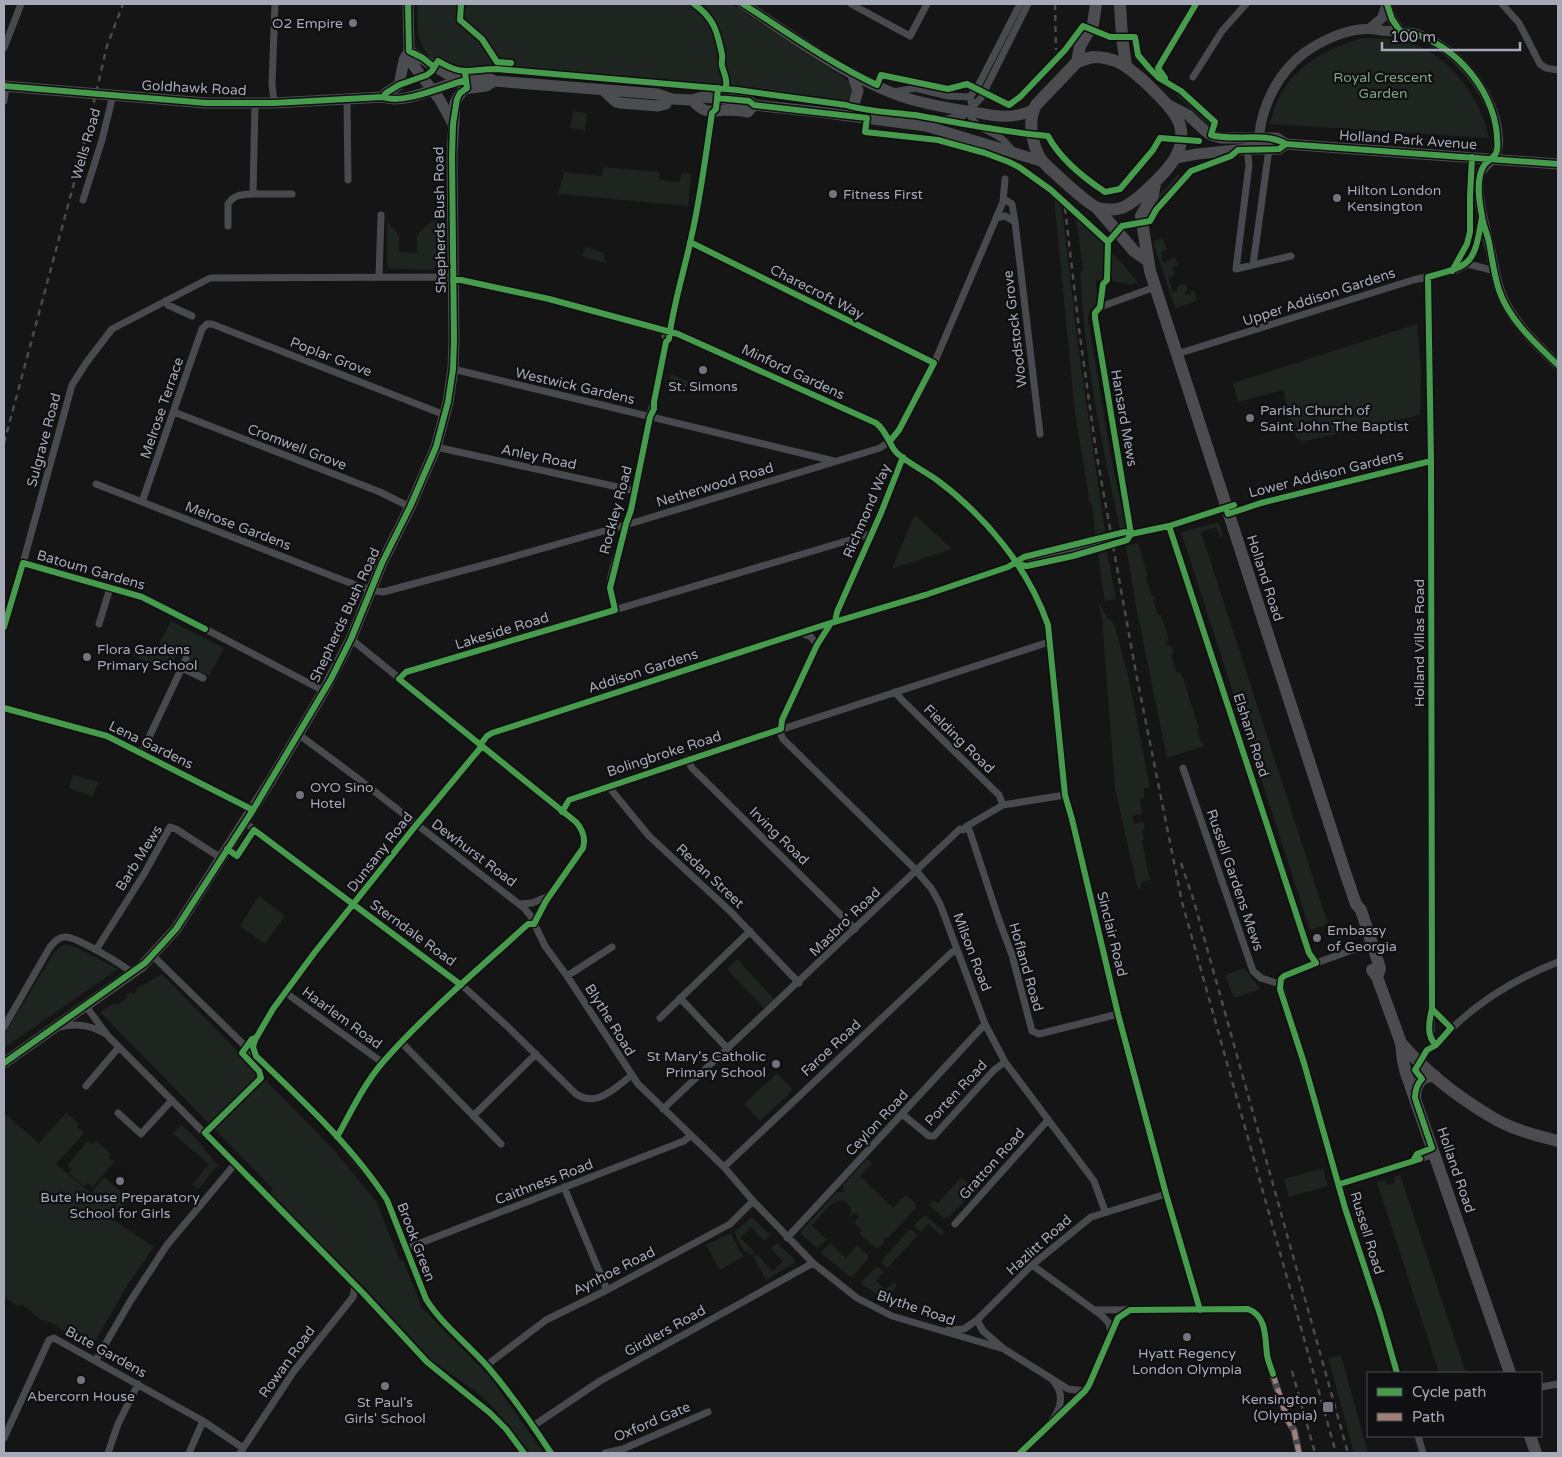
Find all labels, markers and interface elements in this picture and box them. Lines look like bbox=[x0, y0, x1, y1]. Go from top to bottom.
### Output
place label: O2 Empire bbox=[272, 15, 343, 32]
marker: O2 Empire bbox=[347, 17, 359, 29]
scale bar bbox=[1382, 20, 1520, 52]
text: 100 m bbox=[1390, 28, 1436, 46]
park label: Royal Crescent Garden bbox=[1333, 69, 1433, 102]
street label: Goldhawk Road bbox=[141, 77, 247, 99]
street label: Wells Road bbox=[68, 106, 104, 182]
street label: Holland Park Avenue bbox=[1338, 127, 1478, 153]
street label: Shepherds Bush Road bbox=[430, 146, 450, 294]
place label: Hilton London Kensington bbox=[1347, 182, 1441, 215]
place label: Fitness First bbox=[843, 186, 924, 203]
marker: Fitness First bbox=[827, 188, 839, 200]
marker: Hilton London Kensington bbox=[1331, 192, 1343, 204]
street label: Charecroft Way bbox=[767, 261, 867, 323]
street label: Upper Addison Gardens bbox=[1241, 264, 1398, 330]
street label: Woodstock Grove bbox=[999, 269, 1031, 389]
street label: Poplar Grove bbox=[288, 334, 374, 380]
street label: Minford Gardens bbox=[739, 341, 848, 403]
street label: Melrose Terrace bbox=[137, 355, 187, 461]
street label: Westwick Gardens bbox=[513, 364, 637, 408]
marker: St. Simons bbox=[697, 364, 709, 376]
street label: Hansard Mews bbox=[1107, 368, 1141, 468]
place label: St. Simons bbox=[668, 378, 738, 395]
street label: Sulgrave Road bbox=[23, 391, 65, 489]
place label: Parish Church of Saint John The Baptist bbox=[1260, 402, 1409, 435]
marker: Parish Church of Saint John The Baptist bbox=[1244, 412, 1256, 424]
street label: Cromwell Grove bbox=[245, 420, 349, 474]
street label: Anley Road bbox=[500, 441, 578, 473]
street label: Lower Addison Gardens bbox=[1247, 446, 1405, 501]
street label: Netherwood Road bbox=[654, 459, 776, 511]
street label: Richmond Way bbox=[840, 461, 895, 561]
street label: Rockley Road bbox=[596, 464, 636, 556]
street label: Melrose Gardens bbox=[183, 498, 294, 554]
street label: Holland Road bbox=[1243, 533, 1287, 623]
street label: Shepherds Bush Road bbox=[306, 545, 384, 685]
street label: Batoum Gardens bbox=[35, 546, 147, 594]
street label: Holland Villas Road bbox=[1411, 579, 1428, 707]
street label: Lakeside Road bbox=[453, 609, 551, 653]
place label: Flora Gardens Primary School bbox=[97, 641, 198, 674]
street label: Addison Gardens bbox=[586, 645, 700, 697]
marker: Flora Gardens Primary School bbox=[81, 651, 93, 663]
street label: Elsham Road bbox=[1229, 691, 1273, 779]
street label: Fielding Road bbox=[920, 701, 998, 777]
street label: Lena Gardens bbox=[106, 717, 196, 773]
street label: Bolingbroke Road bbox=[605, 727, 723, 781]
place label: OYO Sino Hotel bbox=[310, 779, 373, 812]
marker: OYO Sino Hotel bbox=[294, 789, 306, 801]
street label: Irving Road bbox=[746, 803, 812, 869]
street label: Russell Gardens Mews bbox=[1203, 807, 1267, 953]
street label: Dunsany Road bbox=[344, 809, 416, 895]
street label: Dewhurst Road bbox=[428, 815, 520, 891]
street label: Barb Mews bbox=[112, 822, 166, 894]
street label: Redan Street bbox=[672, 840, 748, 912]
street label: Masbro' Road bbox=[806, 884, 884, 960]
street label: Sinclair Road bbox=[1093, 890, 1131, 978]
street label: Sterndale Road bbox=[367, 896, 459, 970]
street label: Milson Road bbox=[949, 910, 995, 994]
street label: Hofland Road bbox=[1005, 921, 1047, 1013]
place label: Embassy of Georgia bbox=[1327, 922, 1397, 955]
marker: Embassy of Georgia bbox=[1311, 932, 1323, 944]
street label: Blythe Road bbox=[581, 981, 639, 1059]
street label: Haarlem Road bbox=[299, 983, 385, 1053]
street label: Faroe Road bbox=[798, 1016, 864, 1080]
place label: St Mary's Catholic Primary School bbox=[647, 1048, 766, 1081]
street label: Porten Road bbox=[921, 1057, 991, 1129]
marker: St Mary's Catholic Primary School bbox=[770, 1058, 782, 1070]
street label: Ceylon Road bbox=[842, 1086, 912, 1160]
street label: Gratton Road bbox=[956, 1125, 1028, 1203]
street label: Holland Road bbox=[1433, 1125, 1479, 1215]
street label: Caithness Road bbox=[493, 1155, 595, 1209]
marker: Bute House Preparatory School for Girls bbox=[114, 1175, 126, 1187]
place label: Bute House Preparatory School for Girls bbox=[40, 1189, 200, 1222]
street label: Russell Road bbox=[1346, 1190, 1388, 1276]
street label: Brook Green bbox=[393, 1200, 439, 1284]
street label: Hazlitt Road bbox=[1003, 1211, 1075, 1279]
street label: Aynhoe Road bbox=[570, 1243, 658, 1299]
street label: Blythe Road bbox=[875, 1287, 957, 1329]
street label: Girdlers Road bbox=[621, 1302, 709, 1360]
street label: Bute Gardens bbox=[62, 1323, 150, 1382]
street label: Rowan Road bbox=[255, 1323, 319, 1401]
marker: Hyatt Regency London Olympia bbox=[1181, 1331, 1193, 1343]
place label: Hyatt Regency London Olympia bbox=[1132, 1345, 1242, 1378]
legend bbox=[1367, 1372, 1542, 1437]
marker: Abercorn House bbox=[75, 1374, 87, 1386]
marker: St Paul's Girls' School bbox=[379, 1380, 391, 1392]
text: Cycle path bbox=[1412, 1383, 1486, 1401]
place label: Abercorn House bbox=[27, 1388, 135, 1405]
place label: Kensington (Olympia) bbox=[1241, 1391, 1317, 1424]
place label: St Paul's Girls' School bbox=[344, 1394, 426, 1427]
street label: Oxford Gate bbox=[611, 1398, 693, 1446]
marker: Kensington (Olympia) bbox=[1321, 1400, 1335, 1414]
text: Path bbox=[1412, 1408, 1445, 1426]

